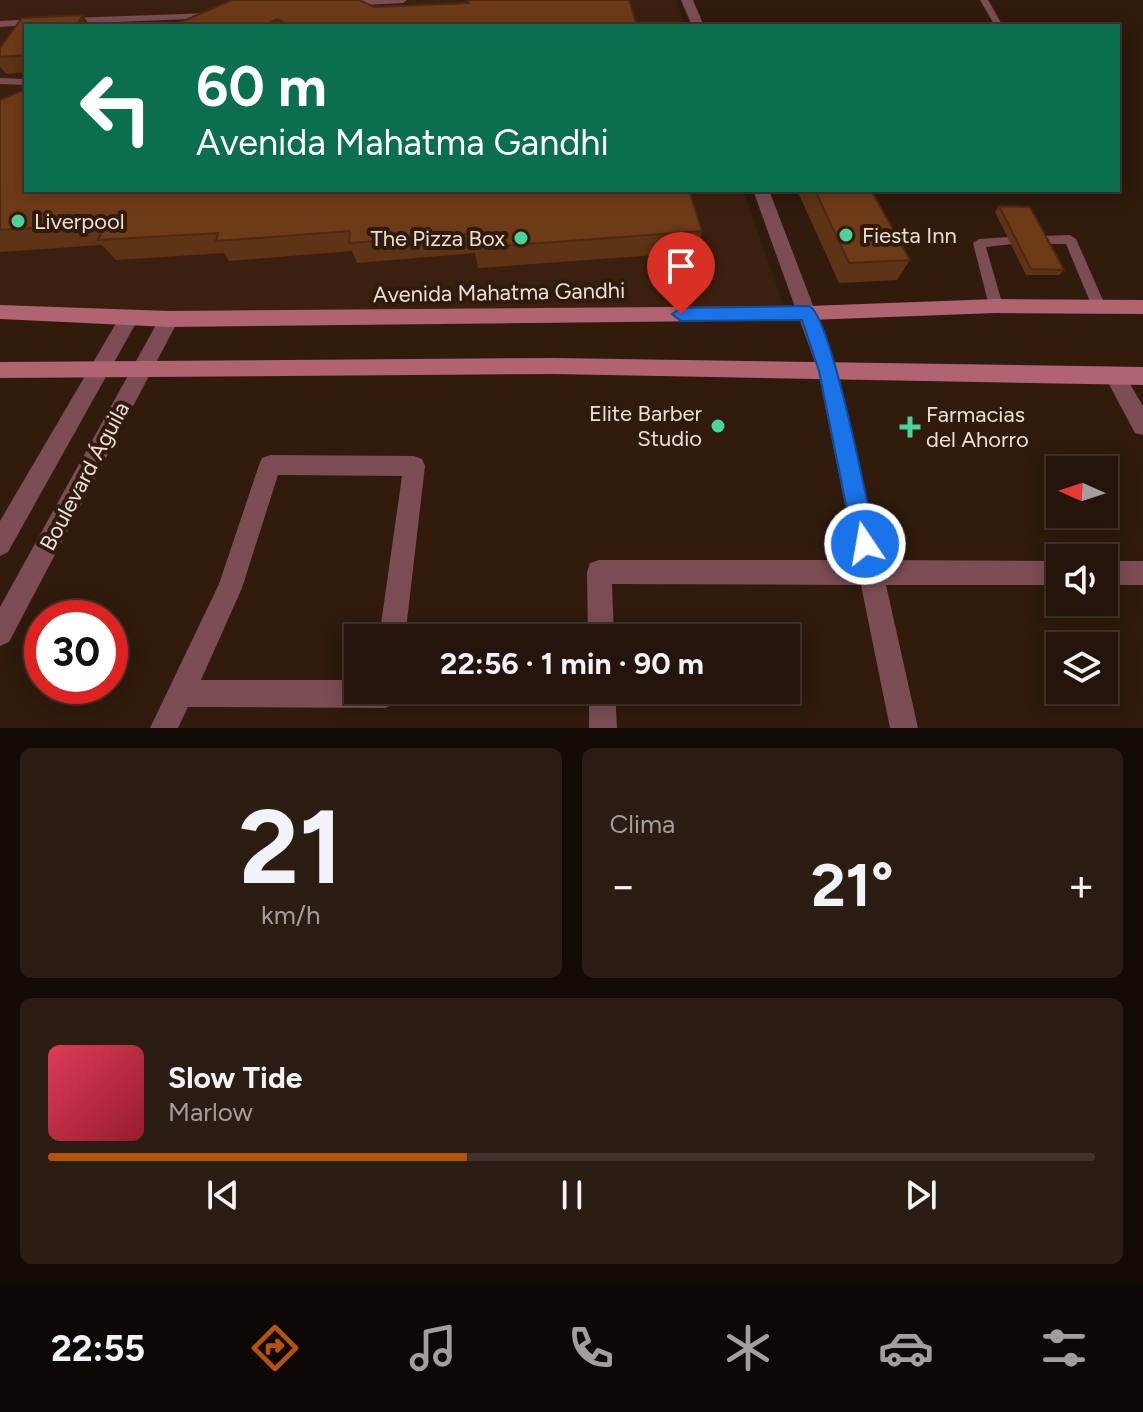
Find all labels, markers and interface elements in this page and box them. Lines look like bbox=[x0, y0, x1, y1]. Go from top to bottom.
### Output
text: 60 m bbox=[196, 53, 327, 120]
icon: left bbox=[64, 56, 168, 160]
text: Avenida Mahatma Gandhi bbox=[196, 121, 609, 164]
place label: Liverpool bbox=[34, 208, 125, 235]
marker: Liverpool bbox=[9, 212, 27, 230]
place label: Fiesta Inn bbox=[862, 222, 957, 249]
place label: The Pizza Box bbox=[370, 225, 506, 252]
marker: Fiesta Inn bbox=[837, 226, 855, 244]
marker: The Pizza Box bbox=[512, 229, 530, 247]
pin bbox=[647, 232, 715, 314]
icon: arrive bbox=[659, 244, 703, 288]
street label: Avenida Mahatma Gandhi bbox=[373, 277, 625, 308]
street label: Boulevard Águila bbox=[34, 397, 135, 555]
place label: Elite Barber Studio bbox=[589, 400, 703, 452]
place label: Farmacias del Ahorro bbox=[926, 401, 1029, 453]
marker: Elite Barber Studio bbox=[709, 417, 727, 435]
marker: Farmacias del Ahorro bbox=[901, 418, 919, 436]
north arrow bbox=[1046, 456, 1118, 528]
map controls bbox=[1046, 456, 1118, 704]
position arrow bbox=[823, 502, 907, 586]
button: sound bbox=[1046, 544, 1118, 616]
speed limit sign: 30 bbox=[24, 600, 128, 704]
button: layers bbox=[1046, 632, 1118, 704]
text: 22:56 · 1 min · 90 m bbox=[440, 645, 704, 682]
text: 21 bbox=[239, 784, 343, 909]
text: Clima bbox=[610, 808, 675, 840]
text: 21° bbox=[811, 849, 894, 921]
text: − bbox=[610, 859, 637, 912]
text: + bbox=[1068, 859, 1095, 912]
text: km/h bbox=[261, 899, 320, 931]
text: Slow Tide bbox=[168, 1059, 302, 1096]
text: Marlow bbox=[168, 1096, 253, 1128]
icon: previous bbox=[201, 1173, 245, 1217]
icon: pause bbox=[550, 1173, 594, 1217]
icon: next bbox=[899, 1173, 943, 1217]
icon: directions bbox=[247, 1320, 303, 1376]
icon: music bbox=[405, 1320, 461, 1376]
icon: phone bbox=[563, 1320, 619, 1376]
icon: climate bbox=[720, 1320, 776, 1376]
icon: car bbox=[878, 1320, 934, 1376]
icon: filters bbox=[1036, 1320, 1092, 1376]
text: 22:55 bbox=[51, 1327, 145, 1370]

